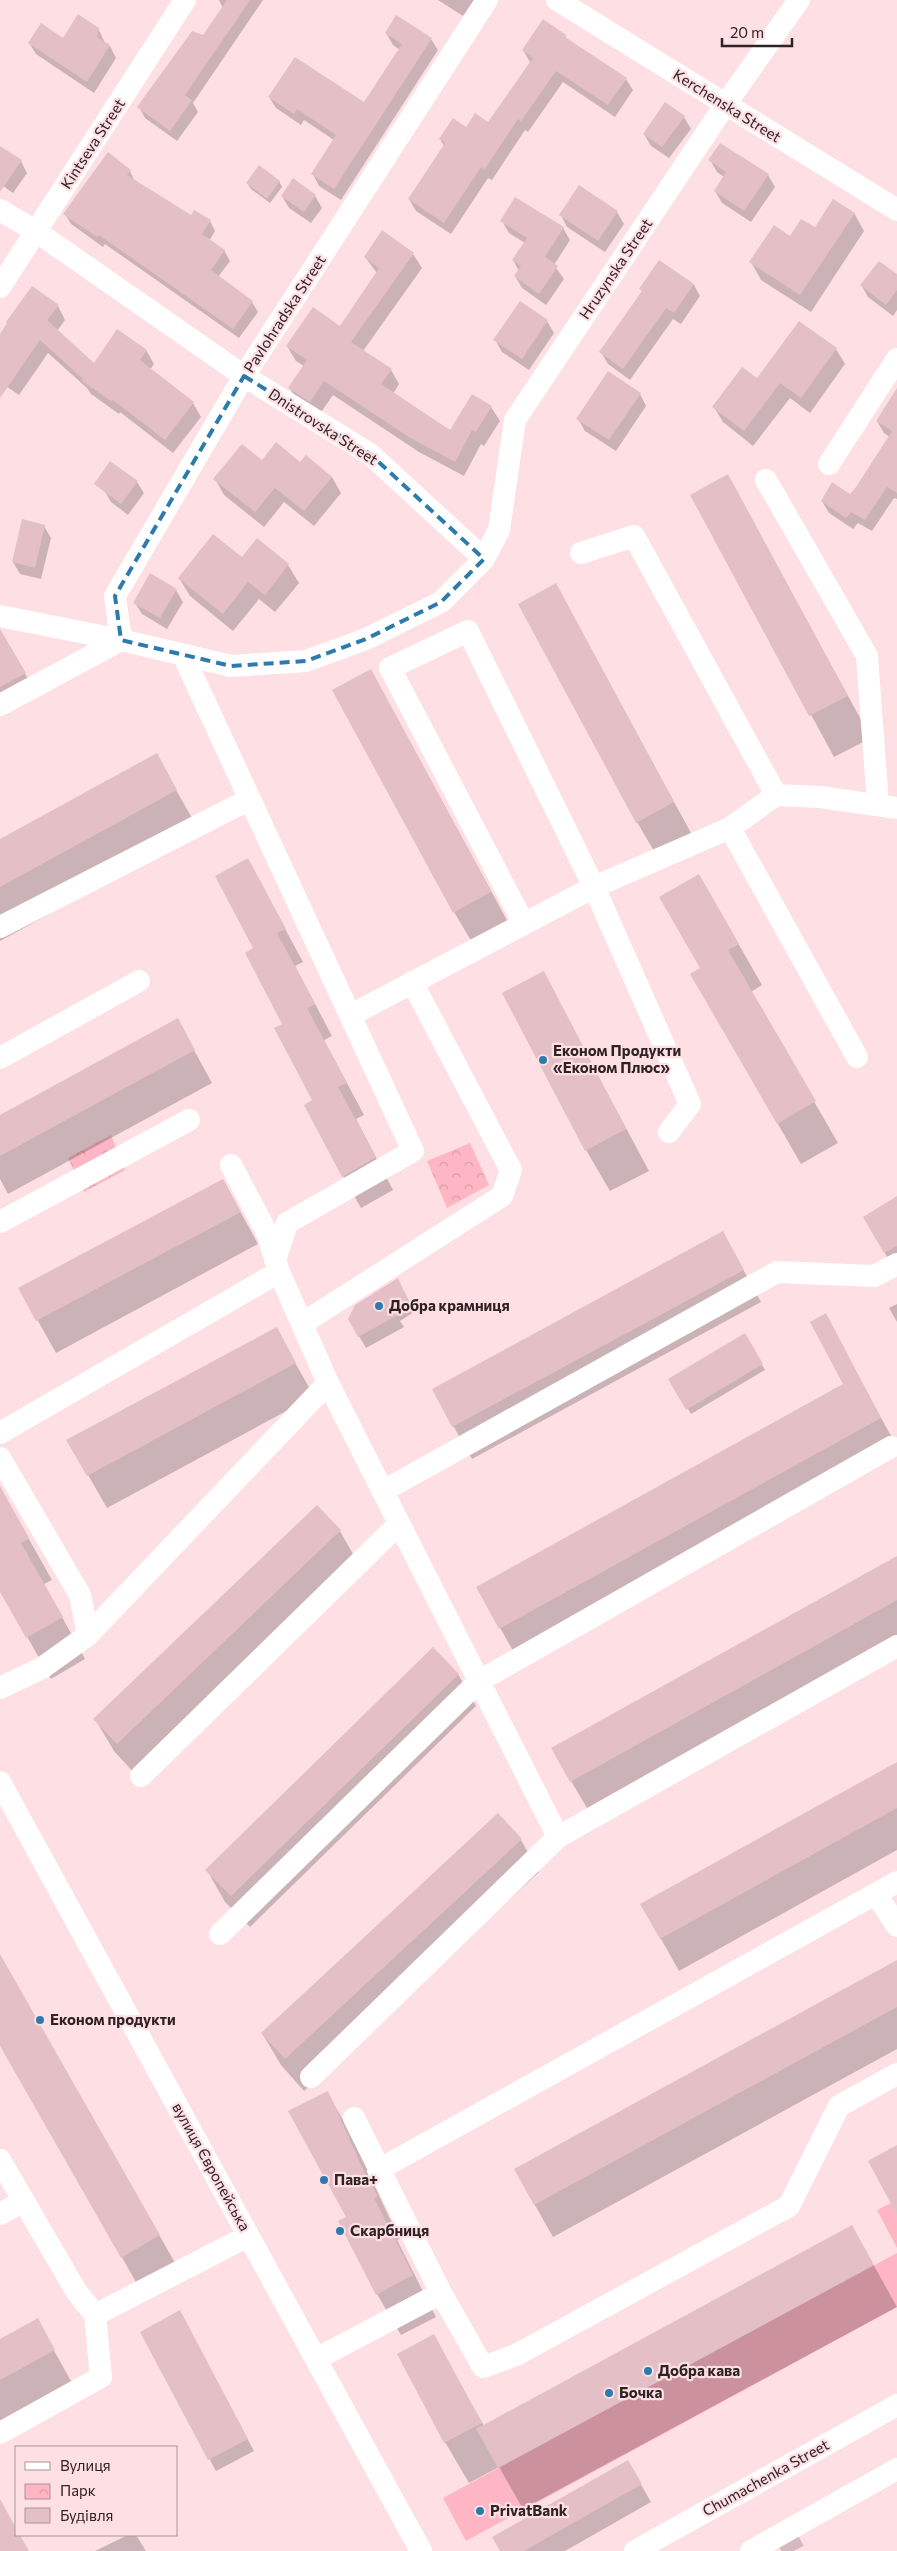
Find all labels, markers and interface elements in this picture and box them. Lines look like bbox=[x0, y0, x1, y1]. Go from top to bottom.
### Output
scale bar bbox=[722, 15, 792, 47]
text: 20 m bbox=[730, 23, 764, 41]
street label: Kerchenska Street bbox=[670, 65, 785, 146]
street label: Kintseva Street bbox=[56, 95, 128, 192]
street label: Hruzynska Street bbox=[575, 215, 655, 322]
street label: Pavlohradska Street bbox=[239, 251, 329, 376]
street label: Dnistrovska Street bbox=[266, 384, 382, 468]
place label: Економ Продукти «Економ Плюс» bbox=[553, 1041, 681, 1076]
marker: Економ Продукти «Економ Плюс» bbox=[537, 1054, 549, 1066]
place label: Добра крамниця bbox=[389, 1296, 510, 1314]
marker: Добра крамниця bbox=[373, 1300, 385, 1312]
place label: Економ продукти bbox=[50, 2010, 176, 2028]
marker: Економ продукти bbox=[34, 2014, 46, 2026]
street label: вулиця Європейська bbox=[169, 2099, 255, 2234]
place label: Пава+ bbox=[334, 2170, 378, 2188]
marker: Пава+ bbox=[318, 2174, 330, 2186]
place label: Скарбниця bbox=[350, 2221, 429, 2239]
marker: Скарбниця bbox=[334, 2225, 346, 2237]
place label: Добра кава bbox=[658, 2361, 740, 2379]
marker: Добра кава bbox=[642, 2365, 654, 2377]
place label: Бочка bbox=[619, 2383, 663, 2401]
marker: Бочка bbox=[603, 2387, 615, 2399]
street label: Chumachenka Street bbox=[699, 2435, 832, 2519]
legend bbox=[15, 2446, 178, 2536]
text: Вулиця bbox=[60, 2456, 111, 2474]
text: Парк bbox=[60, 2481, 96, 2499]
place label: PrivatBank bbox=[490, 2501, 568, 2519]
marker: PrivatBank bbox=[474, 2505, 486, 2517]
text: Будівля bbox=[60, 2506, 113, 2524]

